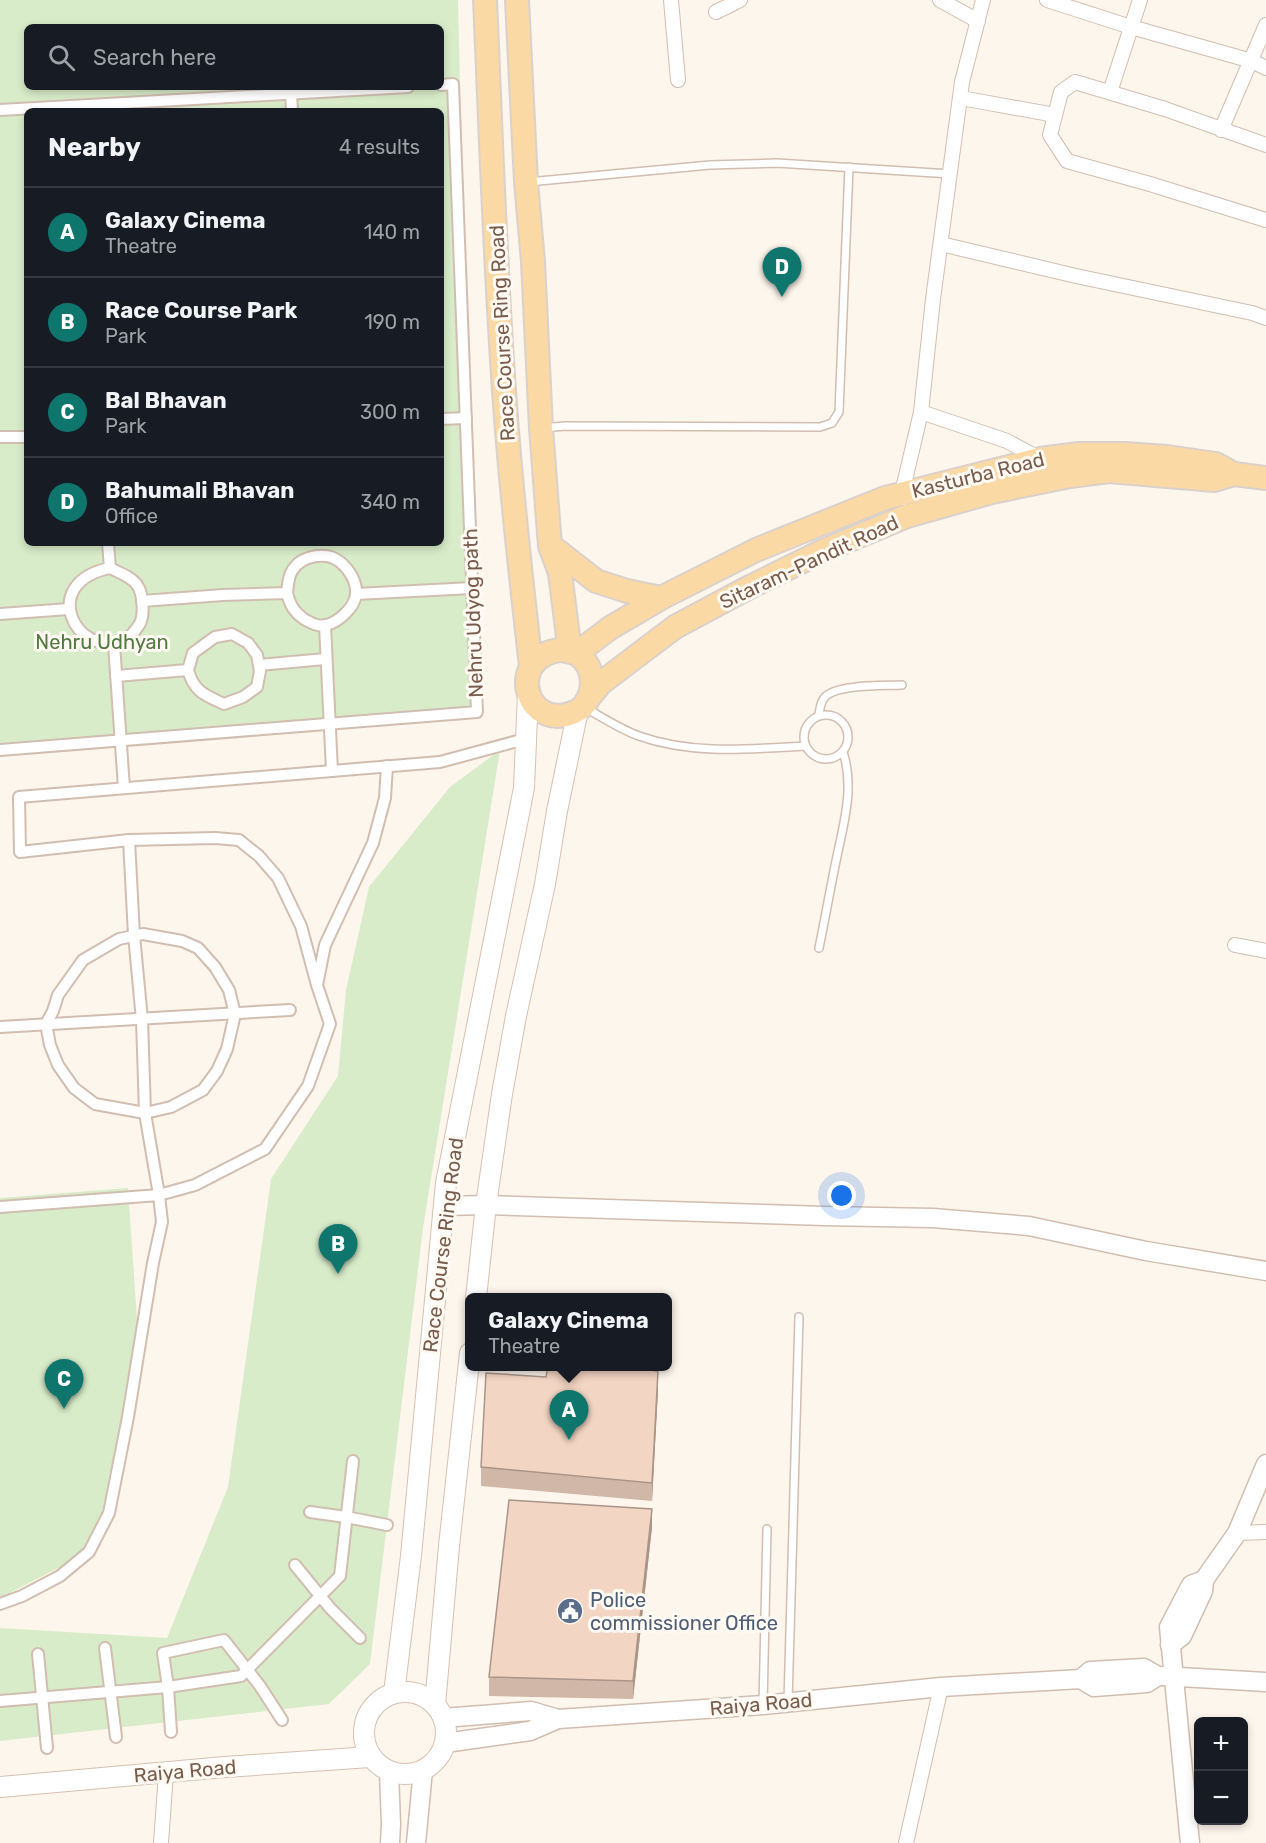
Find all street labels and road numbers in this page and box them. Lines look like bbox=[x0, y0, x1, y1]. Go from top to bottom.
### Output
street label: Race Course Ring Road bbox=[484, 224, 520, 442]
street label: Kasturba Road bbox=[909, 447, 1047, 503]
street label: Sitaram-Pandit Road bbox=[716, 510, 902, 614]
street label: Nehru Udyog path bbox=[458, 528, 488, 698]
street label: Race Course Ring Road bbox=[418, 1136, 468, 1354]
street label: Raiya Road bbox=[709, 1688, 813, 1720]
street label: Raiya Road bbox=[133, 1755, 237, 1787]

